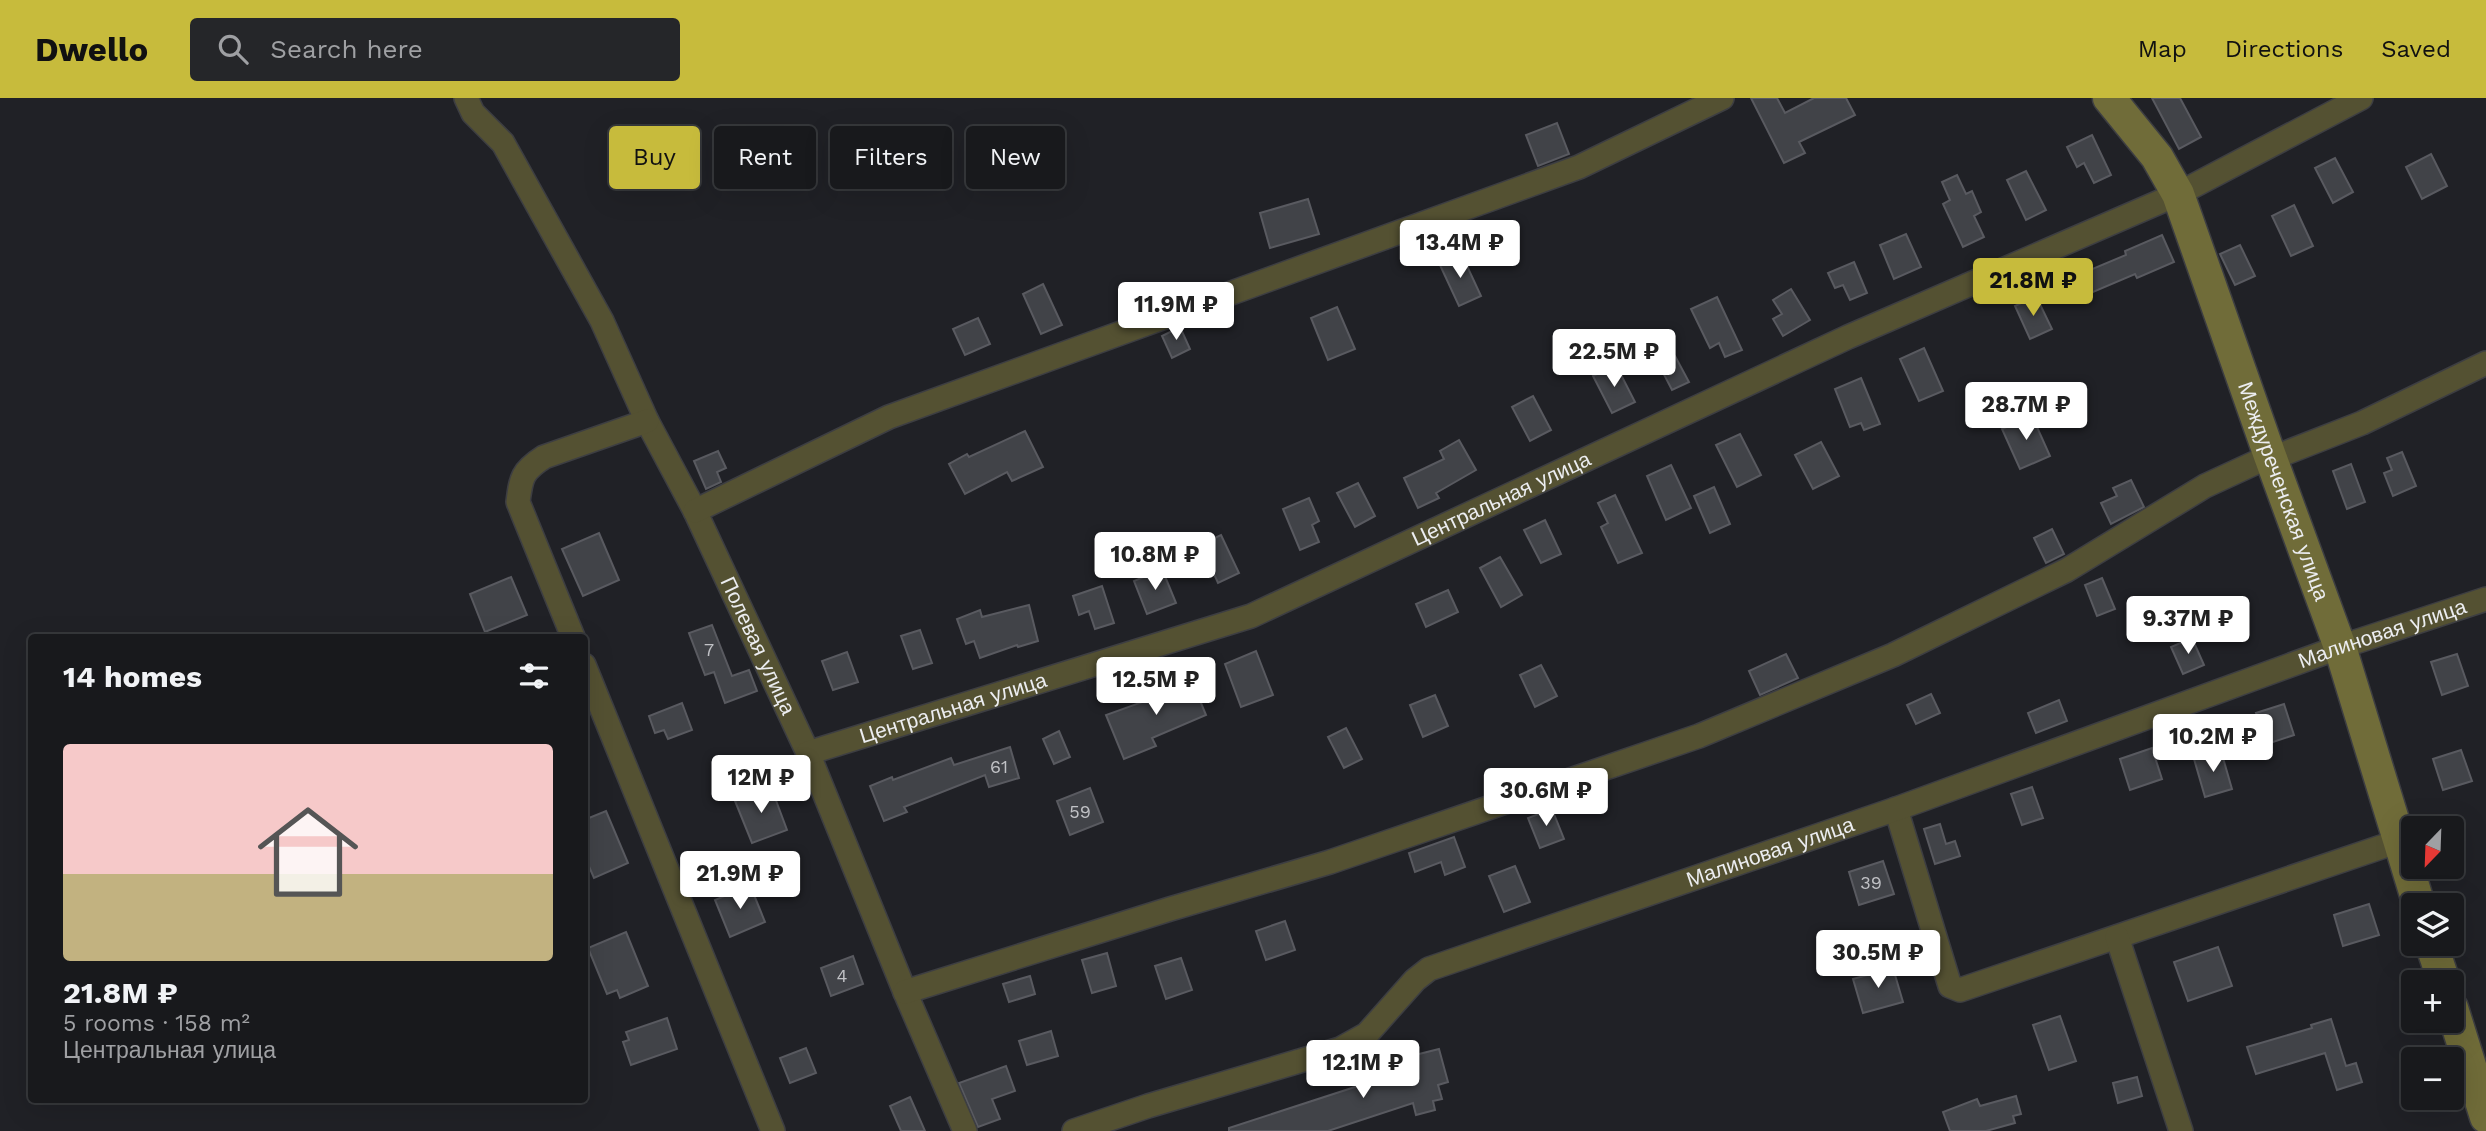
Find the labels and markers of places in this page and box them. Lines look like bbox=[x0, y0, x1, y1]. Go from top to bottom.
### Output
pin: 13.4M ₽ bbox=[1395, 220, 1525, 280]
pin: 21.8M ₽ bbox=[1968, 258, 2098, 318]
pin: 11.9M ₽ bbox=[1111, 282, 1241, 342]
pin: 22.5M ₽ bbox=[1549, 330, 1679, 389]
pin: 28.7M ₽ bbox=[1961, 382, 2091, 442]
pin: 10.8M ₽ bbox=[1090, 532, 1220, 592]
pin: 9.37M ₽ bbox=[2123, 596, 2253, 656]
pin: 12.5M ₽ bbox=[1091, 658, 1221, 717]
pin: 10.2M ₽ bbox=[2148, 714, 2278, 774]
pin: 12M ₽ bbox=[712, 756, 810, 815]
pin: 30.6M ₽ bbox=[1481, 768, 1611, 828]
pin: 21.9M ₽ bbox=[675, 852, 805, 911]
pin: 30.5M ₽ bbox=[1813, 930, 1943, 990]
pin: 12.1M ₽ bbox=[1298, 1040, 1428, 1100]

